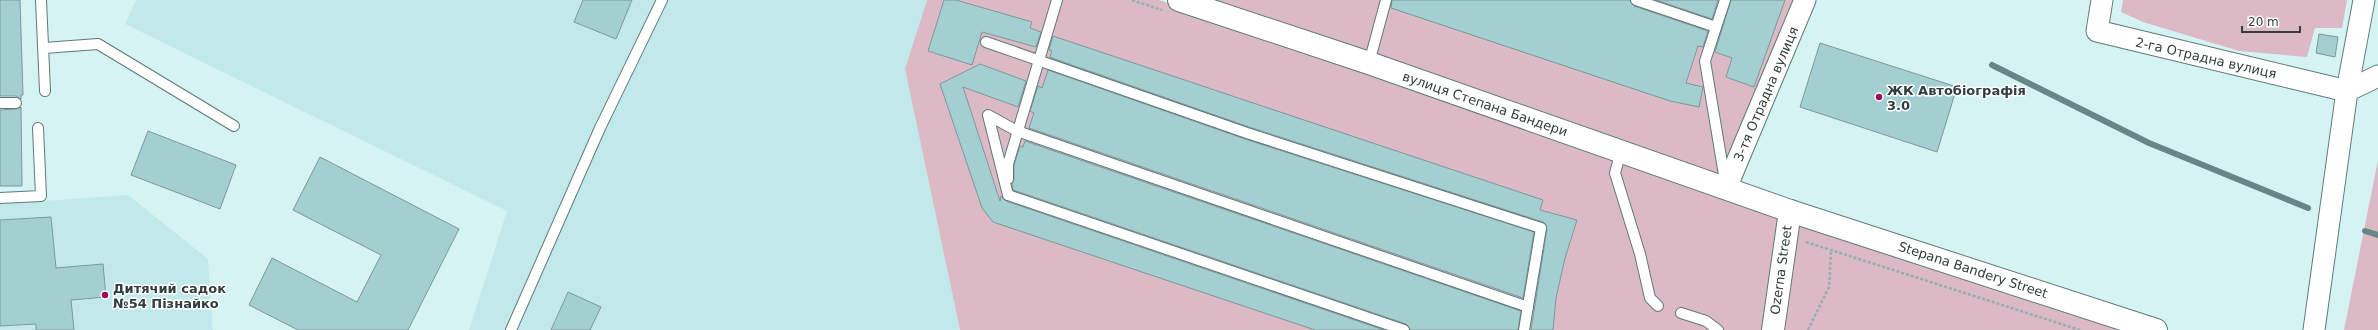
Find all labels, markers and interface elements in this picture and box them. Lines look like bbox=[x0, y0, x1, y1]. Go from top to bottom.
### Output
scale bar bbox=[2242, 8, 2300, 34]
text: 20 m bbox=[2248, 15, 2279, 29]
street label: 3-тя Отрадна вулиця bbox=[1731, 24, 1801, 164]
street label: 2-га Отрадна вулиця bbox=[2134, 34, 2278, 82]
street label: вулиця Степана Бандери bbox=[1400, 69, 1570, 139]
place label: ЖК Автобіографія 3.0 bbox=[1887, 83, 2026, 113]
marker: ЖК Автобіографія 3.0 bbox=[1874, 92, 1884, 102]
street label: Ozerna Street bbox=[1767, 224, 1795, 316]
street label: Stepana Bandery Street bbox=[1897, 239, 2049, 301]
place label: Дитячий садок №54 Пізнайко bbox=[113, 281, 226, 311]
marker: Дитячий садок №54 Пізнайко bbox=[100, 290, 110, 300]

